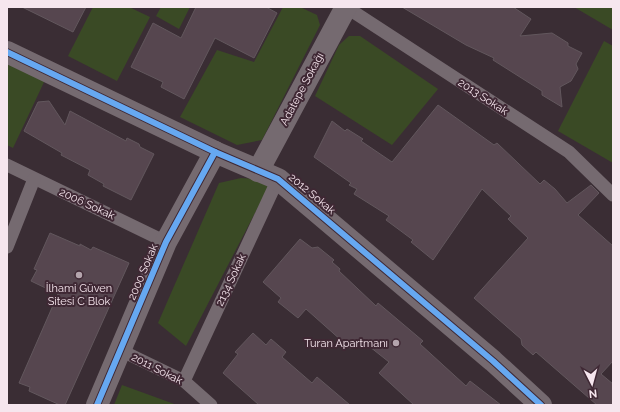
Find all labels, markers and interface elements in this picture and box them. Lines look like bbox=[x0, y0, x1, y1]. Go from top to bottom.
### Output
street label: Adatepe Sokağı bbox=[277, 50, 327, 128]
street label: 2013 Sokak bbox=[456, 76, 510, 118]
street label: 2012 Sokak bbox=[286, 171, 338, 217]
street label: 2006 Sokak bbox=[57, 186, 117, 223]
street label: 2000 Sokak bbox=[125, 242, 161, 302]
street label: 2134 Sokak bbox=[213, 252, 249, 308]
marker: İlhami Güven Sitesi C Blok bbox=[74, 270, 84, 280]
place label: İlhami Güven Sitesi C Blok bbox=[46, 282, 112, 308]
place label: Turan Apartmanı bbox=[304, 337, 388, 350]
marker: Turan Apartmanı bbox=[391, 338, 401, 348]
street label: 2011 Sokak bbox=[129, 351, 185, 387]
north arrow bbox=[572, 364, 612, 404]
text: N bbox=[588, 387, 598, 400]

